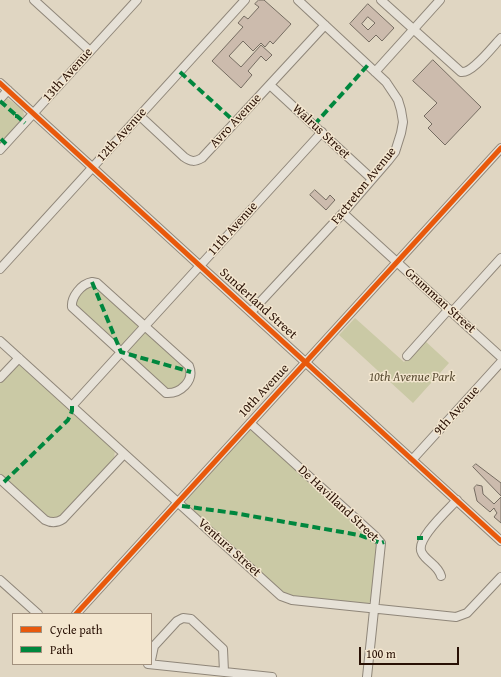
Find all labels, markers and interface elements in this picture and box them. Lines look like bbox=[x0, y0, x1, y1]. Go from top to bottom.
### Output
street label: 13th Avenue bbox=[40, 45, 96, 105]
street label: Avro Avenue bbox=[207, 91, 265, 151]
street label: Walrus Street bbox=[289, 101, 353, 163]
street label: 12th Avenue bbox=[94, 105, 150, 165]
street label: Factreton Avenue bbox=[328, 144, 400, 228]
street label: 11th Avenue bbox=[205, 199, 261, 259]
street label: Sunderland Street bbox=[216, 265, 300, 343]
street label: Grumman Street bbox=[401, 265, 479, 337]
street label: 10th Avenue bbox=[235, 361, 293, 421]
park label: 10th Avenue Park bbox=[369, 370, 455, 386]
street label: 9th Avenue bbox=[431, 383, 483, 439]
street label: De Havilland Street bbox=[294, 462, 382, 546]
street label: Ventura Street bbox=[194, 515, 264, 581]
legend bbox=[12, 613, 152, 665]
text: Cycle path bbox=[50, 621, 102, 638]
scale bar bbox=[361, 639, 461, 665]
text: Path bbox=[50, 641, 73, 658]
text: 100 m bbox=[366, 645, 396, 662]

